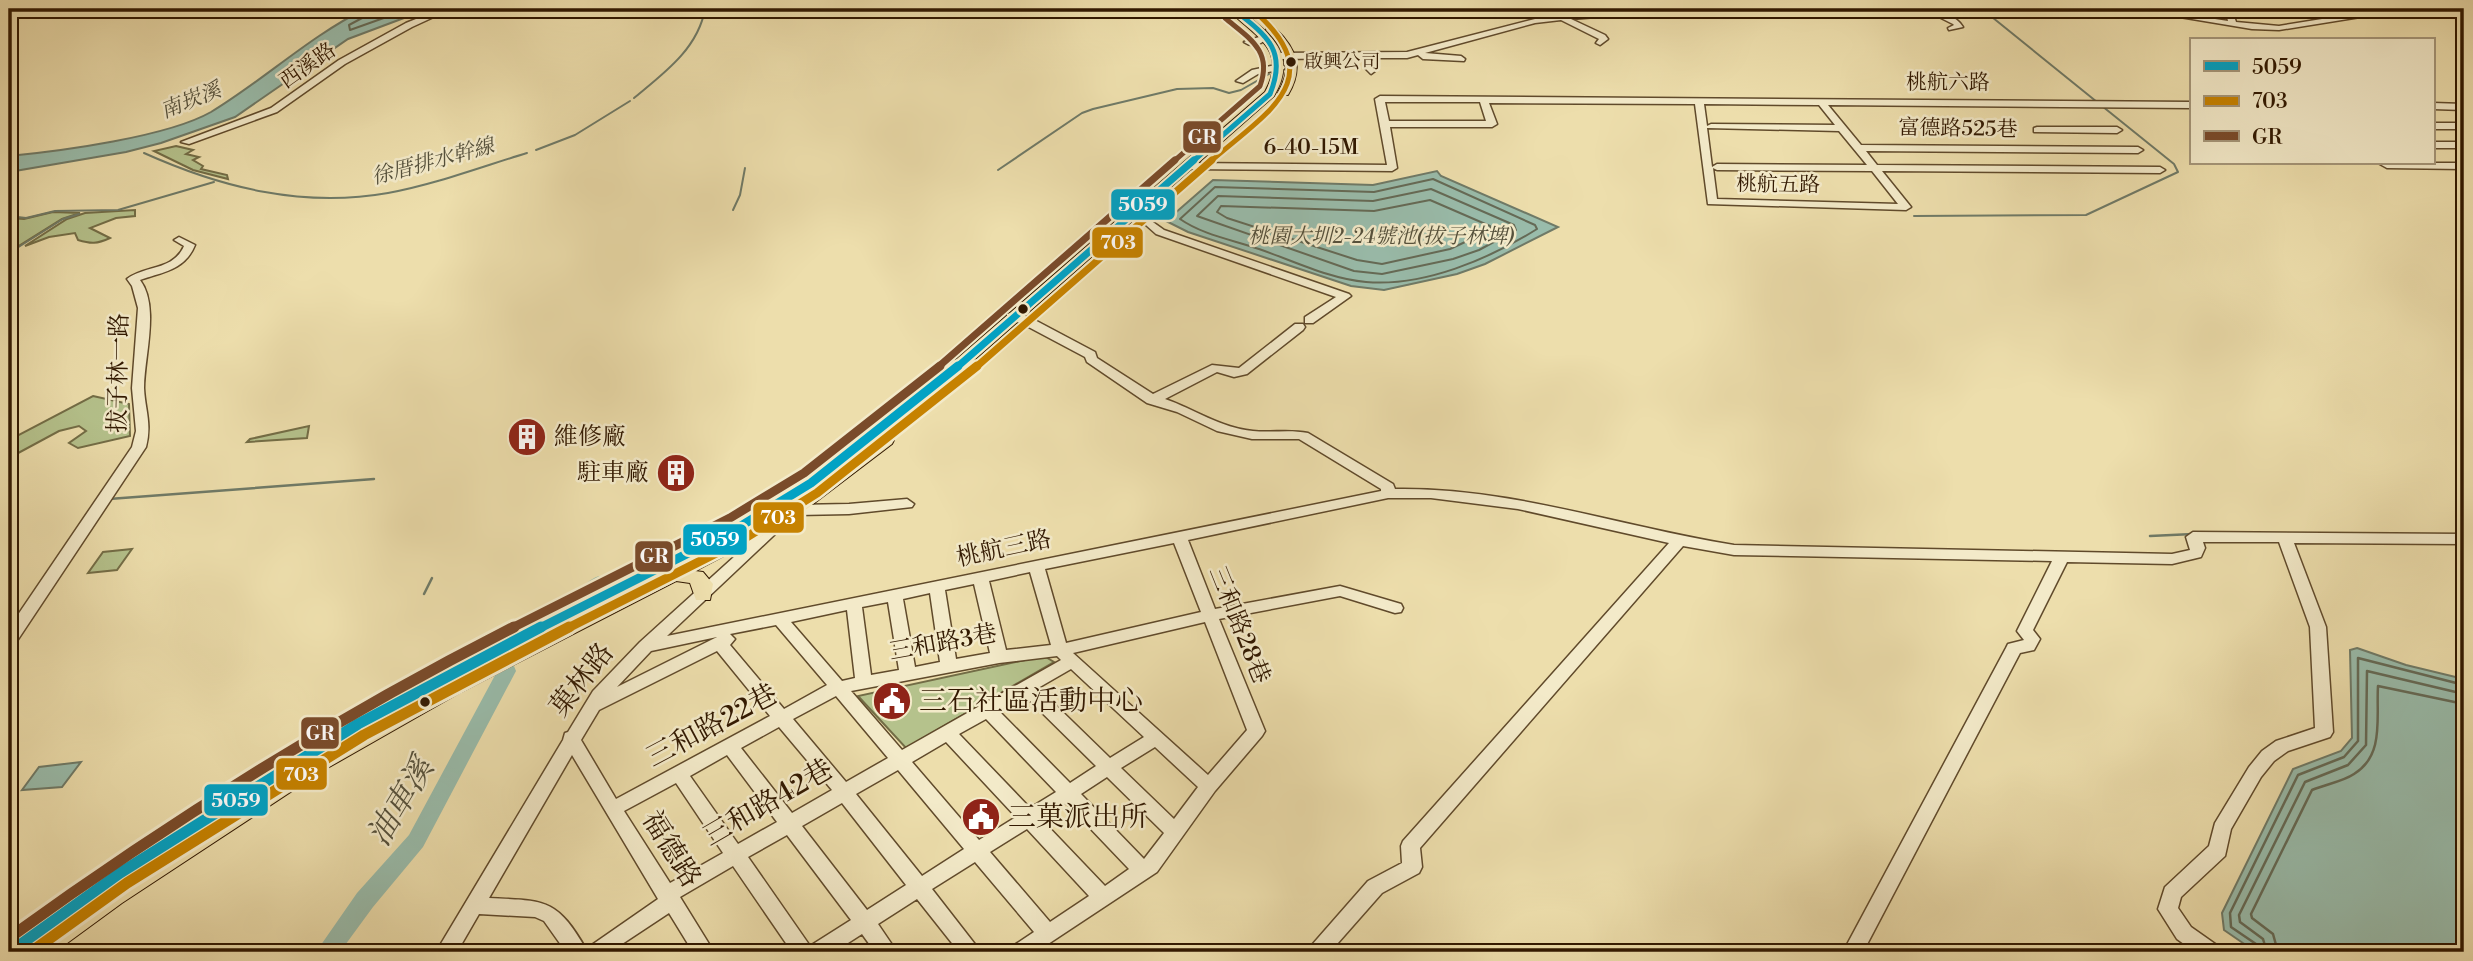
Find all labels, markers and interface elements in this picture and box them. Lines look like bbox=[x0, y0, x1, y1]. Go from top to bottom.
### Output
street label: 西溪路 bbox=[275, 37, 341, 95]
legend bbox=[2190, 38, 2434, 164]
place label: 啟興公司 bbox=[1304, 50, 1380, 74]
marker: 啟興公司 bbox=[1284, 55, 1298, 69]
text: 5059 bbox=[2252, 55, 2302, 81]
street label: 桃航六路 bbox=[1906, 70, 1990, 96]
water label: 南崁溪 bbox=[157, 76, 227, 125]
text: 703 bbox=[2252, 89, 2288, 115]
street label: 富德路525巷 bbox=[1898, 115, 2018, 143]
line badge: GR bbox=[1182, 120, 1222, 154]
text: GR bbox=[2252, 125, 2282, 151]
text: GR bbox=[1187, 126, 1217, 150]
water label: 徐厝排水幹線 bbox=[369, 133, 499, 191]
street label: 6-40-15M bbox=[1264, 135, 1359, 161]
street label: 桃航五路 bbox=[1736, 171, 1820, 199]
line badge: 5059 bbox=[1110, 188, 1176, 221]
text: 5059 bbox=[1118, 193, 1168, 217]
water label: 桃園大圳2-24號池(拔子林埤) bbox=[1248, 224, 1514, 250]
line badge: 703 bbox=[1091, 226, 1144, 259]
text: 703 bbox=[1100, 231, 1136, 255]
unlabelled marker bbox=[1016, 302, 1030, 316]
street label: 拔子林一路 bbox=[103, 313, 135, 433]
building icon: 維修廠 bbox=[506, 416, 548, 458]
place label: 維修廠 bbox=[554, 422, 626, 452]
building icon: 駐車廠 bbox=[655, 452, 697, 494]
place label: 駐車廠 bbox=[577, 458, 649, 488]
line badge: 703 bbox=[752, 501, 805, 534]
text: 703 bbox=[760, 506, 796, 530]
line badge: 5059 bbox=[682, 523, 748, 556]
street label: 桃航三路 bbox=[954, 524, 1054, 574]
text: 5059 bbox=[690, 528, 740, 552]
line badge: GR bbox=[634, 540, 674, 573]
text: GR bbox=[639, 545, 669, 569]
street label: 三和路28巷 bbox=[1202, 562, 1276, 688]
street label: 三和路3巷 bbox=[887, 619, 999, 667]
street label: 菓林路 bbox=[542, 636, 622, 724]
street label: 三和路22巷 bbox=[640, 677, 784, 775]
public building icon: 三石社區活動中心 bbox=[871, 680, 913, 722]
place label: 三石社區活動中心 bbox=[919, 684, 1143, 719]
unlabelled marker bbox=[418, 695, 432, 709]
line badge: GR bbox=[300, 716, 340, 750]
text: GR bbox=[305, 722, 335, 746]
water label: 油車溪 bbox=[359, 748, 444, 853]
street label: 三和路42巷 bbox=[697, 752, 839, 854]
line badge: 703 bbox=[275, 757, 328, 791]
text: 703 bbox=[283, 763, 319, 787]
line badge: 5059 bbox=[203, 783, 269, 817]
text: 5059 bbox=[211, 789, 261, 813]
public building icon: 三菓派出所 bbox=[960, 796, 1002, 838]
place label: 三菓派出所 bbox=[1008, 800, 1148, 835]
street label: 福德路 bbox=[634, 804, 708, 894]

